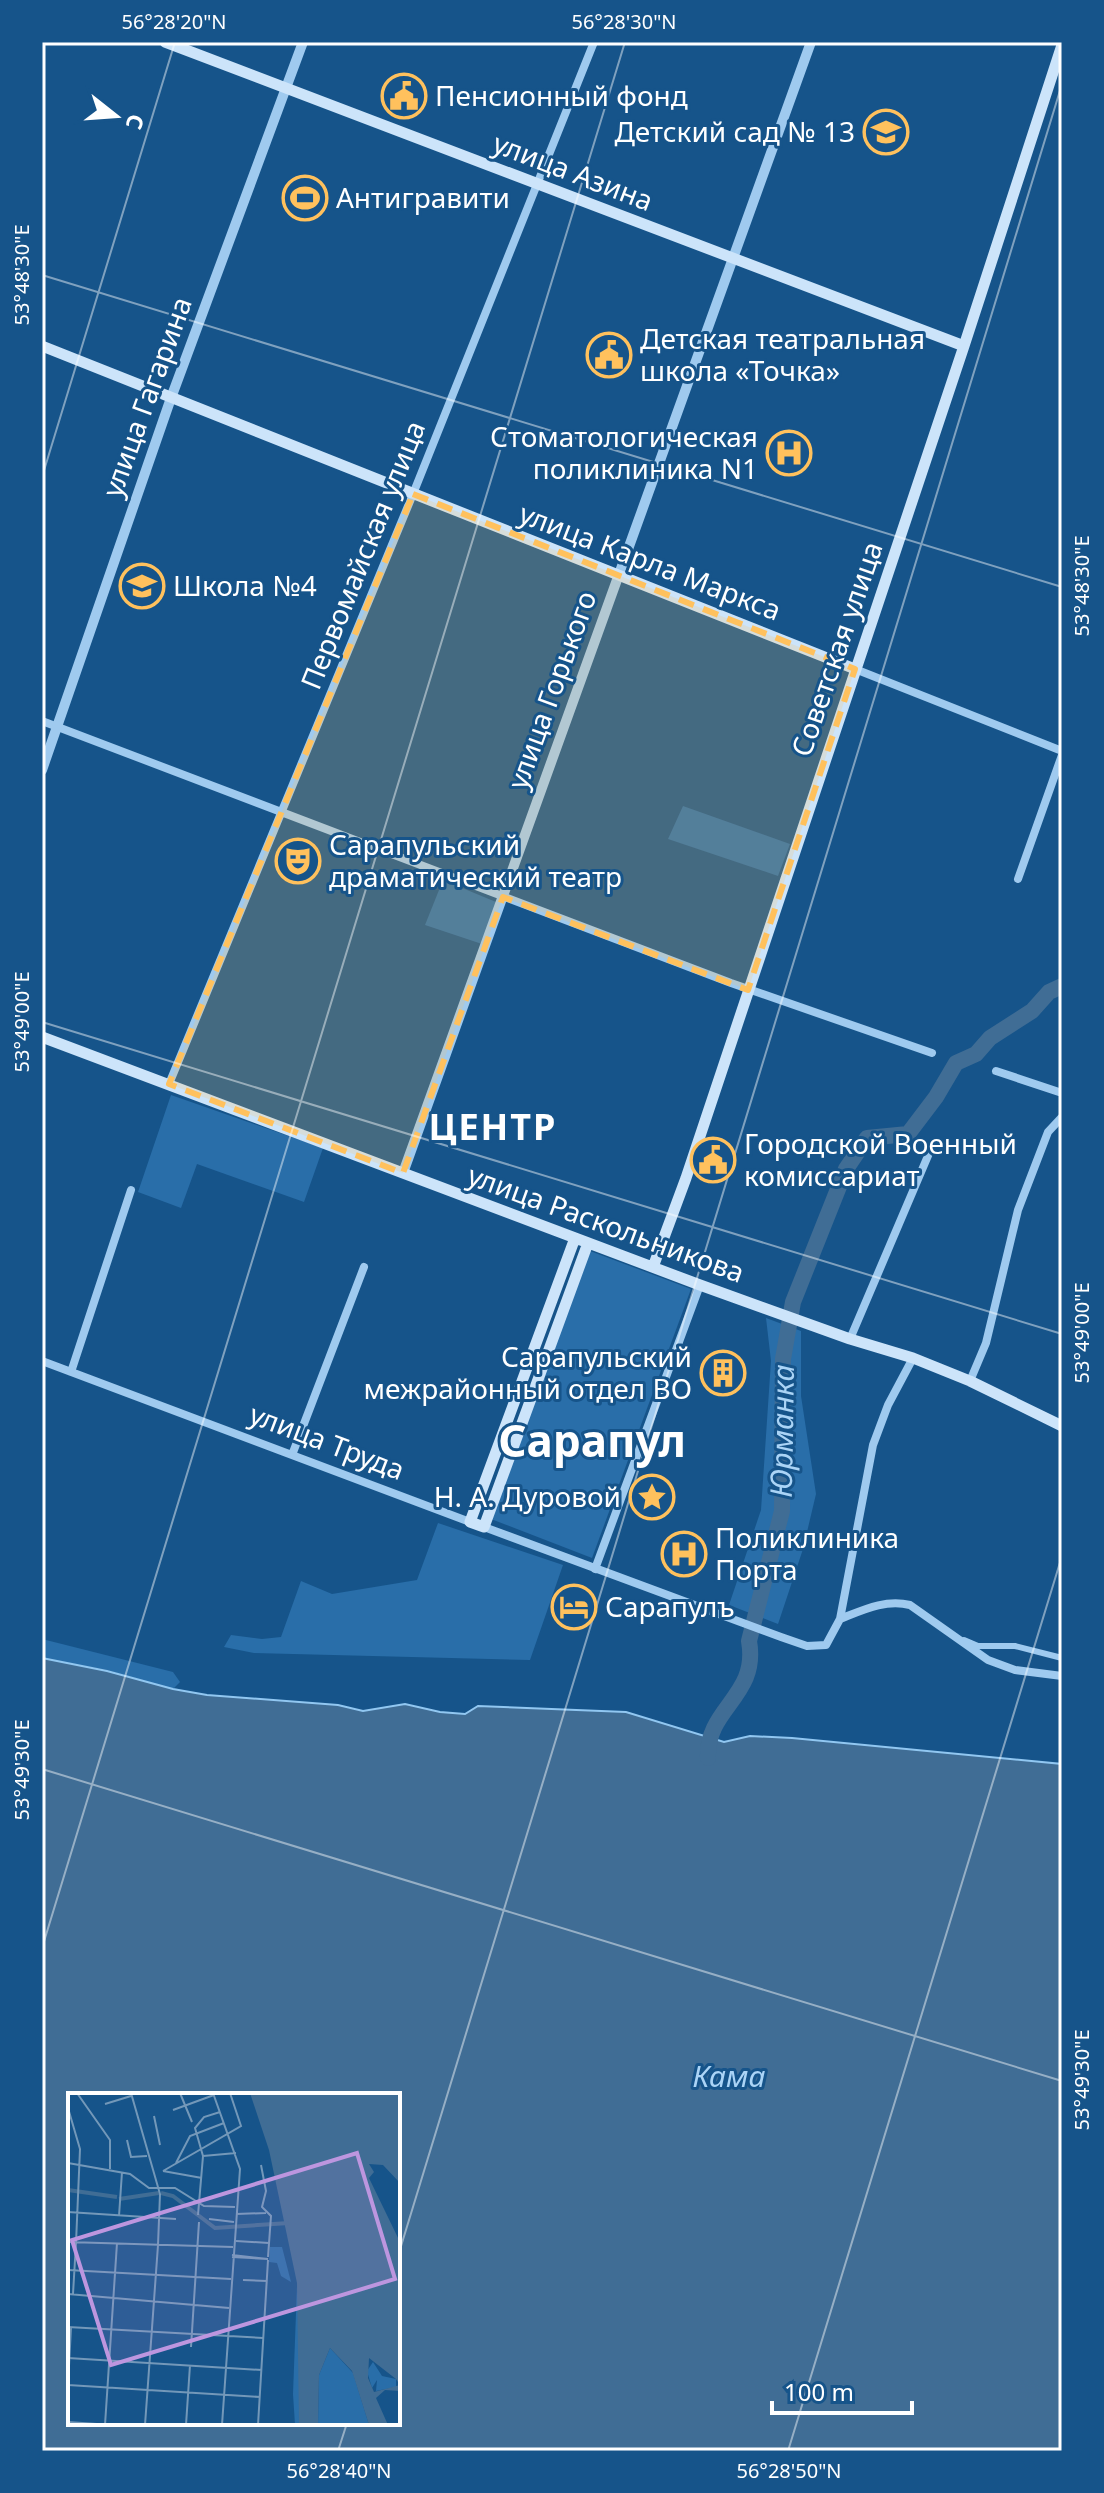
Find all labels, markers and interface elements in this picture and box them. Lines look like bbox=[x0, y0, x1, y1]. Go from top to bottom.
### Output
text: 56°28'20"N bbox=[121, 8, 227, 35]
text: 56°28'30"N bbox=[571, 8, 677, 35]
public building icon: Пенсионный фонд bbox=[380, 72, 428, 120]
north arrow bbox=[76, 76, 156, 156]
place label: Пенсионный фонд bbox=[435, 76, 688, 114]
school or university icon: Детский сад № 13 bbox=[862, 108, 910, 156]
text: С bbox=[120, 111, 153, 133]
place label: Детский сад № 13 bbox=[614, 112, 855, 150]
street label: улица Азина bbox=[488, 123, 659, 219]
sports icon: Антигравити bbox=[281, 174, 329, 222]
place label: Антигравити bbox=[336, 178, 510, 216]
text: 53°48'30"E bbox=[8, 225, 35, 325]
street label: улица Гагарина bbox=[92, 291, 200, 502]
place label: Детская театральная школа «Точка» bbox=[640, 319, 925, 389]
public building icon: Детская театральная школа «Точка» bbox=[585, 331, 633, 379]
street label: Первомайская улица bbox=[291, 415, 433, 694]
place label: Стоматологическая поликлиника N1 bbox=[490, 417, 758, 487]
hospital icon: Стоматологическая поликлиника N1 bbox=[765, 429, 813, 477]
street label: улица Карла Маркса bbox=[514, 494, 787, 629]
street label: Советская улица bbox=[782, 536, 891, 761]
text: 53°48'30"E bbox=[1068, 536, 1095, 636]
school or university icon: Школа №4 bbox=[118, 562, 166, 610]
place label: Школа №4 bbox=[173, 566, 317, 604]
street label: улица Горького bbox=[498, 585, 605, 794]
place label: Сарапульский драматический театр bbox=[329, 825, 622, 895]
theatre icon: Сарапульский драматический театр bbox=[274, 837, 322, 885]
text: 53°49'00"E bbox=[8, 972, 35, 1072]
district label: ЦЕНТР bbox=[428, 1102, 558, 1151]
place label: Городской Военный комиссариат bbox=[744, 1124, 1017, 1194]
public building icon: Городской Военный комиссариат bbox=[689, 1136, 737, 1184]
street label: улица Раскольникова bbox=[463, 1155, 750, 1291]
text: 53°49'00"E bbox=[1068, 1283, 1095, 1383]
place label: Сарапульский межрайонный отдел ВО bbox=[364, 1337, 692, 1407]
building icon: Сарапульский межрайонный отдел ВО bbox=[699, 1349, 747, 1397]
water label: Юрманка bbox=[760, 1364, 803, 1498]
street label: улица Труда bbox=[244, 1394, 410, 1488]
district label: Сарапул bbox=[498, 1410, 686, 1470]
place icon: Н. А. Дуровой bbox=[628, 1473, 676, 1521]
place label: Н. А. Дуровой bbox=[434, 1477, 621, 1515]
place label: Поликлиника Порта bbox=[715, 1518, 899, 1588]
hospital icon: Поликлиника Порта bbox=[660, 1530, 708, 1578]
hotel icon: Сарапулъ bbox=[550, 1583, 598, 1631]
place label: Сарапулъ bbox=[605, 1587, 735, 1625]
text: 53°49'30"E bbox=[8, 1720, 35, 1820]
text: 53°49'30"E bbox=[1068, 2030, 1095, 2130]
water label: Кама bbox=[693, 2055, 765, 2096]
inset map bbox=[68, 2093, 400, 2425]
scale bar bbox=[772, 2365, 912, 2415]
text: 100 m bbox=[784, 2375, 854, 2408]
text: 56°28'40"N bbox=[286, 2457, 392, 2484]
text: 56°28'50"N bbox=[736, 2457, 842, 2484]

